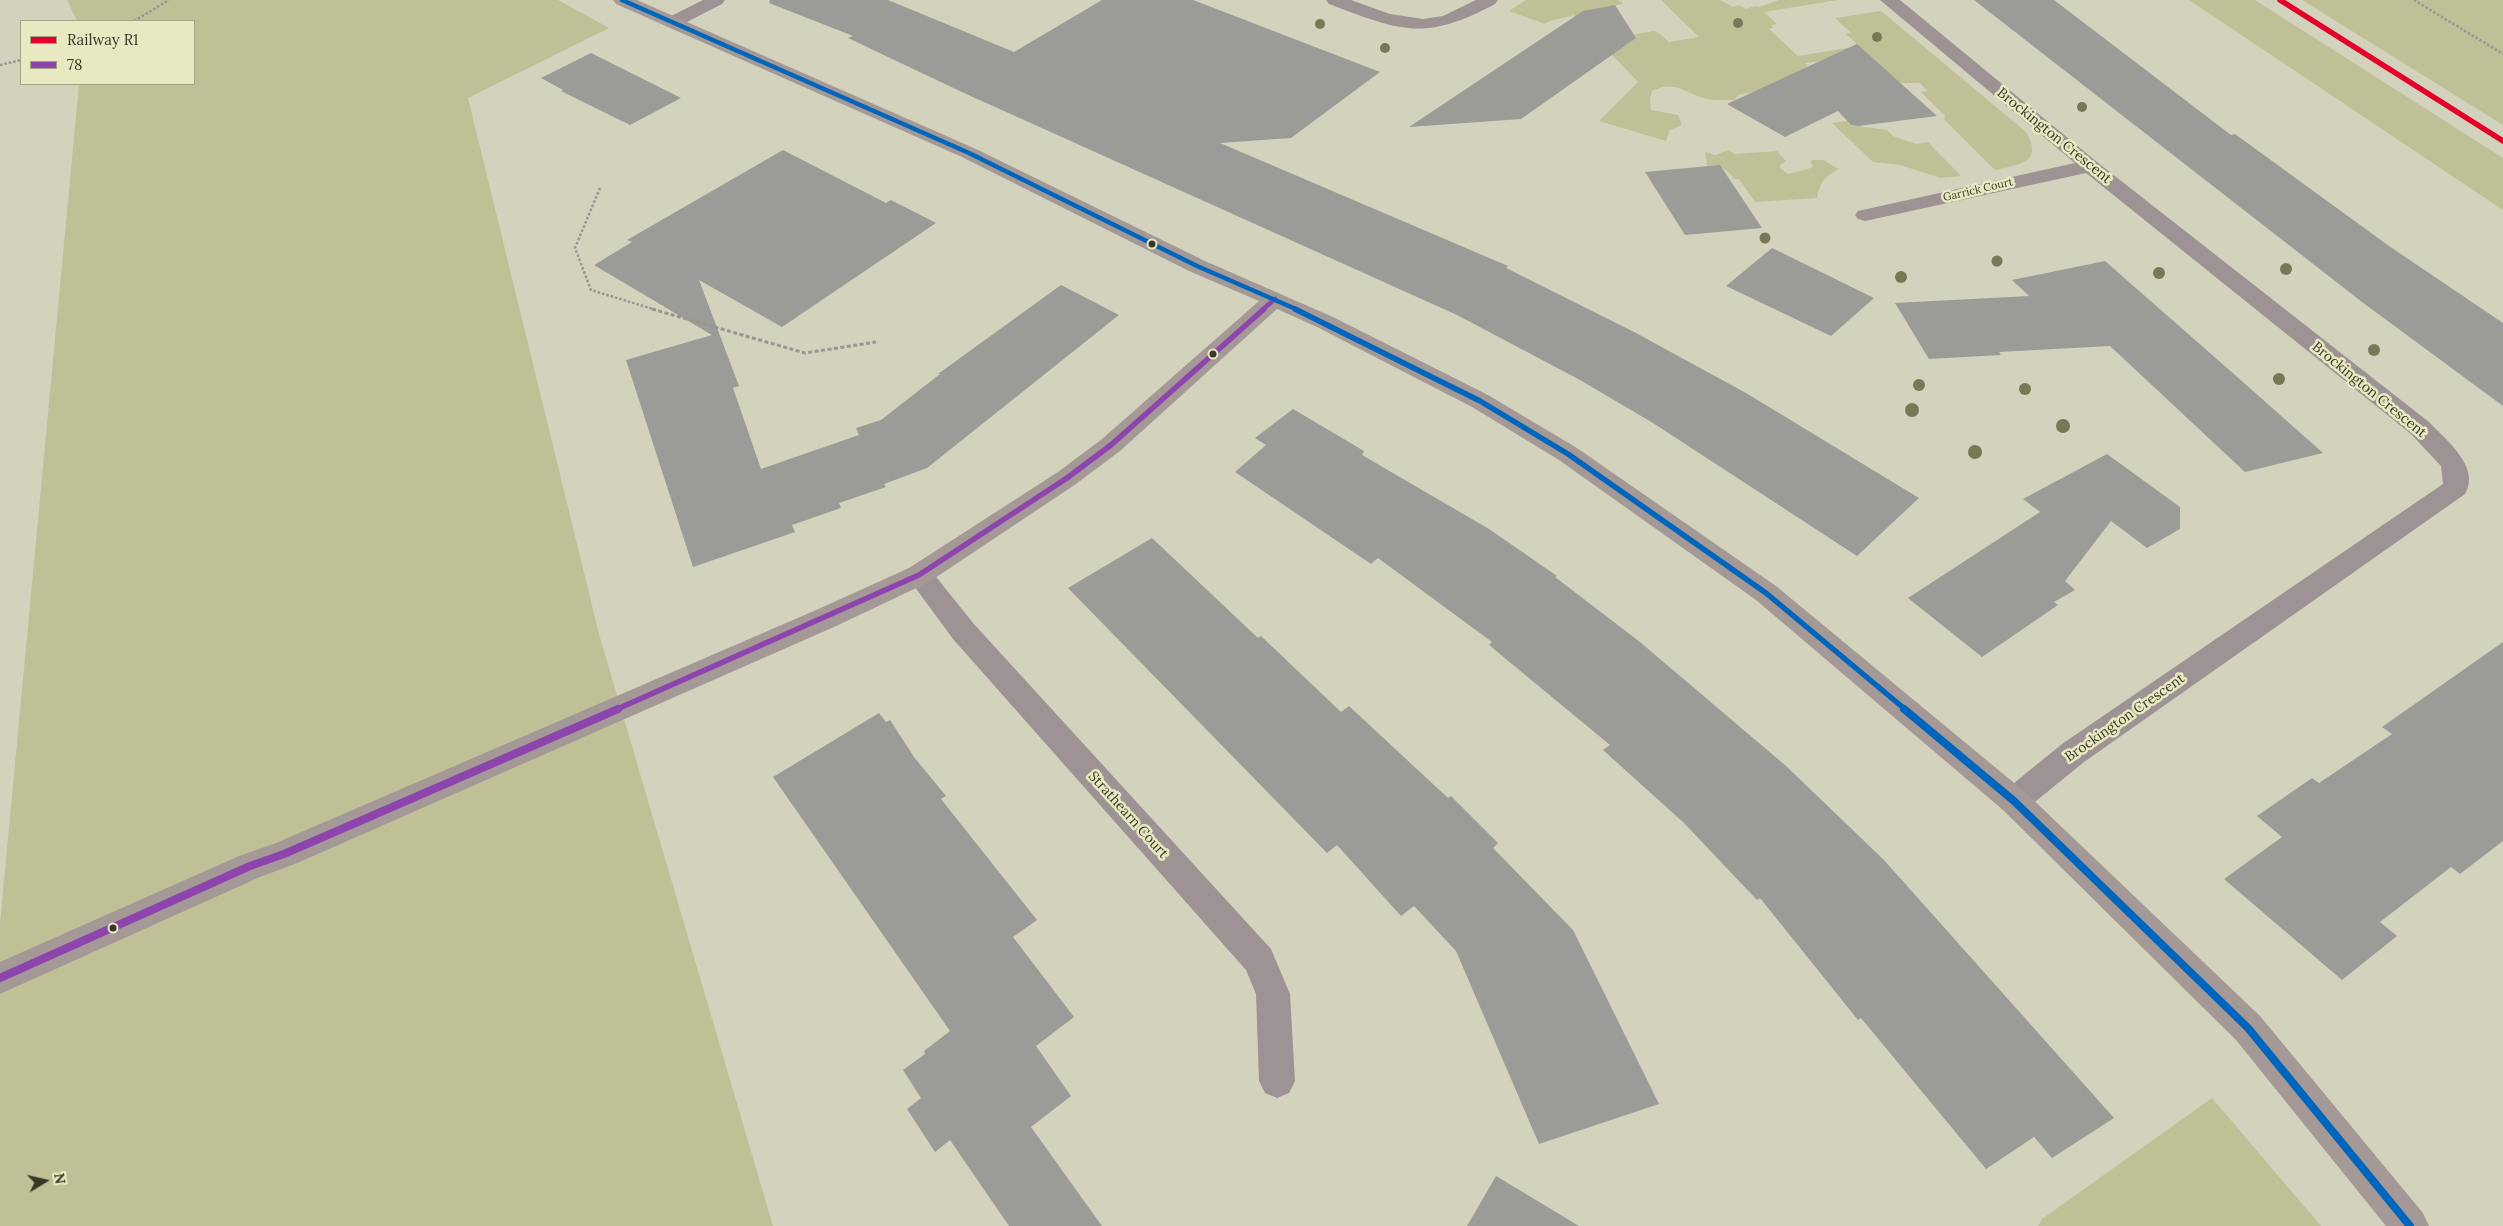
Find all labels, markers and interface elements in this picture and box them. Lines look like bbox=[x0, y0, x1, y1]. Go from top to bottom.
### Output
legend bbox=[20, 20, 195, 85]
text: Railway R1 bbox=[67, 30, 139, 49]
text: 78 bbox=[67, 55, 82, 74]
street label: Brockington Crescent bbox=[1993, 85, 2115, 187]
street label: Garrick Court bbox=[1942, 176, 2014, 204]
unlabelled marker bbox=[1147, 239, 1157, 249]
street label: Brockington Crescent bbox=[2308, 339, 2430, 441]
unlabelled marker bbox=[1208, 349, 1218, 359]
street label: Brockington Crescent bbox=[2062, 670, 2188, 766]
street label: Strathearn Court bbox=[1085, 768, 1171, 862]
unlabelled marker bbox=[108, 923, 118, 933]
north arrow bbox=[20, 1156, 70, 1206]
text: N bbox=[50, 1172, 70, 1185]

